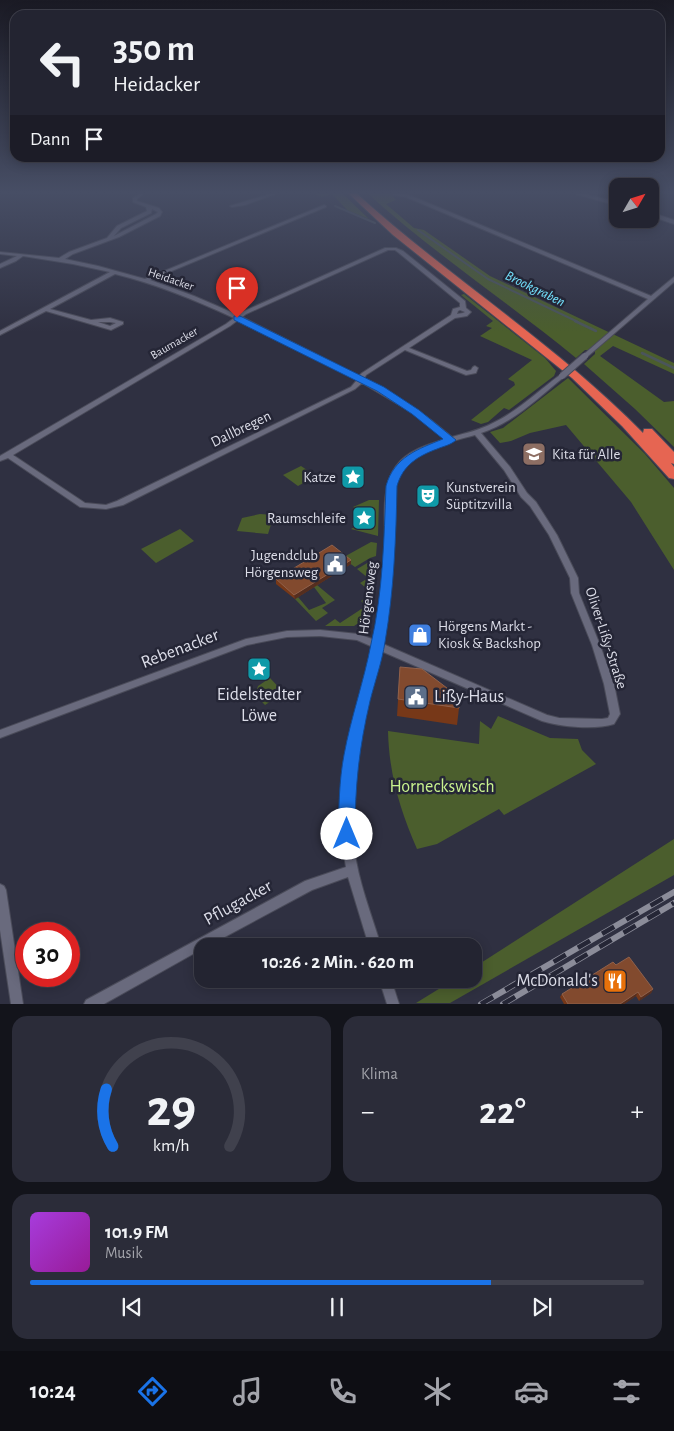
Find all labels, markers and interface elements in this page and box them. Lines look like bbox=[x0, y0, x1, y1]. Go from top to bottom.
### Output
icon: left bbox=[30, 30, 95, 95]
text: 350 m bbox=[113, 32, 195, 67]
text: Heidacker bbox=[113, 73, 200, 95]
icon: arrive bbox=[80, 125, 108, 153]
text: Dann bbox=[30, 130, 70, 149]
north arrow bbox=[609, 178, 659, 228]
map controls bbox=[609, 178, 659, 228]
street label: Heidacker bbox=[147, 266, 196, 292]
pin bbox=[216, 267, 258, 318]
water label: Brookgraben bbox=[503, 269, 567, 309]
icon: arrive bbox=[223, 274, 251, 302]
street label: Baumacker bbox=[148, 325, 200, 361]
street label: Dallbregen bbox=[208, 408, 274, 450]
school or university icon: Kita für Alle bbox=[521, 441, 547, 467]
place label: Kita für Alle bbox=[552, 447, 620, 462]
place icon: Katze bbox=[340, 464, 366, 490]
place label: Katze bbox=[303, 470, 336, 485]
place label: Kunstverein Süptitzvilla bbox=[446, 480, 516, 512]
theatre icon: Kunstverein Süptitzvilla bbox=[415, 483, 441, 509]
place icon: Raumschleife bbox=[351, 505, 377, 531]
place label: Raumschleife bbox=[267, 511, 346, 526]
place label: Jugendclub Hörgensweg bbox=[244, 548, 319, 580]
public building icon: Jugendclub Hörgensweg bbox=[322, 551, 348, 577]
street label: Hörgensweg bbox=[356, 560, 380, 635]
street label: Oliver-Lißy-Straße bbox=[582, 585, 630, 691]
place label: Hörgens Markt - Kiosk & Backshop bbox=[438, 619, 541, 651]
shop icon: Hörgens Markt - Kiosk & Backshop bbox=[407, 622, 433, 648]
street label: Rebenacker bbox=[139, 626, 222, 672]
place icon: Eidelstedter Löwe bbox=[246, 656, 272, 682]
public building icon: Lißy-Haus bbox=[403, 684, 429, 710]
place label: Eidelstedter Löwe bbox=[217, 686, 301, 725]
place label: Lißy-Haus bbox=[434, 688, 504, 706]
park label: Horneckswisch bbox=[389, 778, 495, 796]
position arrow bbox=[320, 807, 372, 859]
street label: Pflugacker bbox=[201, 877, 275, 929]
speed limit sign: 30 bbox=[15, 922, 80, 987]
text: 10:26 · 2 Min. · 620 m bbox=[262, 953, 414, 972]
restaurant icon: McDonald's bbox=[602, 968, 628, 994]
place label: McDonald's bbox=[516, 972, 598, 990]
text: Klima bbox=[361, 1066, 398, 1082]
text: 29 bbox=[147, 1083, 196, 1135]
text: 22° bbox=[479, 1093, 526, 1131]
text: − bbox=[361, 1098, 374, 1126]
text: + bbox=[631, 1098, 644, 1126]
text: km/h bbox=[153, 1137, 190, 1155]
text: 101.9 FM bbox=[105, 1223, 169, 1242]
text: Musik bbox=[105, 1245, 143, 1261]
icon: previous bbox=[118, 1293, 146, 1321]
icon: pause bbox=[323, 1293, 351, 1321]
icon: next bbox=[528, 1293, 556, 1321]
icon: directions bbox=[135, 1374, 170, 1409]
icon: music bbox=[230, 1374, 265, 1409]
icon: phone bbox=[325, 1374, 360, 1409]
icon: climate bbox=[420, 1374, 455, 1409]
icon: car bbox=[514, 1374, 549, 1409]
icon: filters bbox=[609, 1374, 644, 1409]
text: 10:24 bbox=[30, 1380, 76, 1402]

